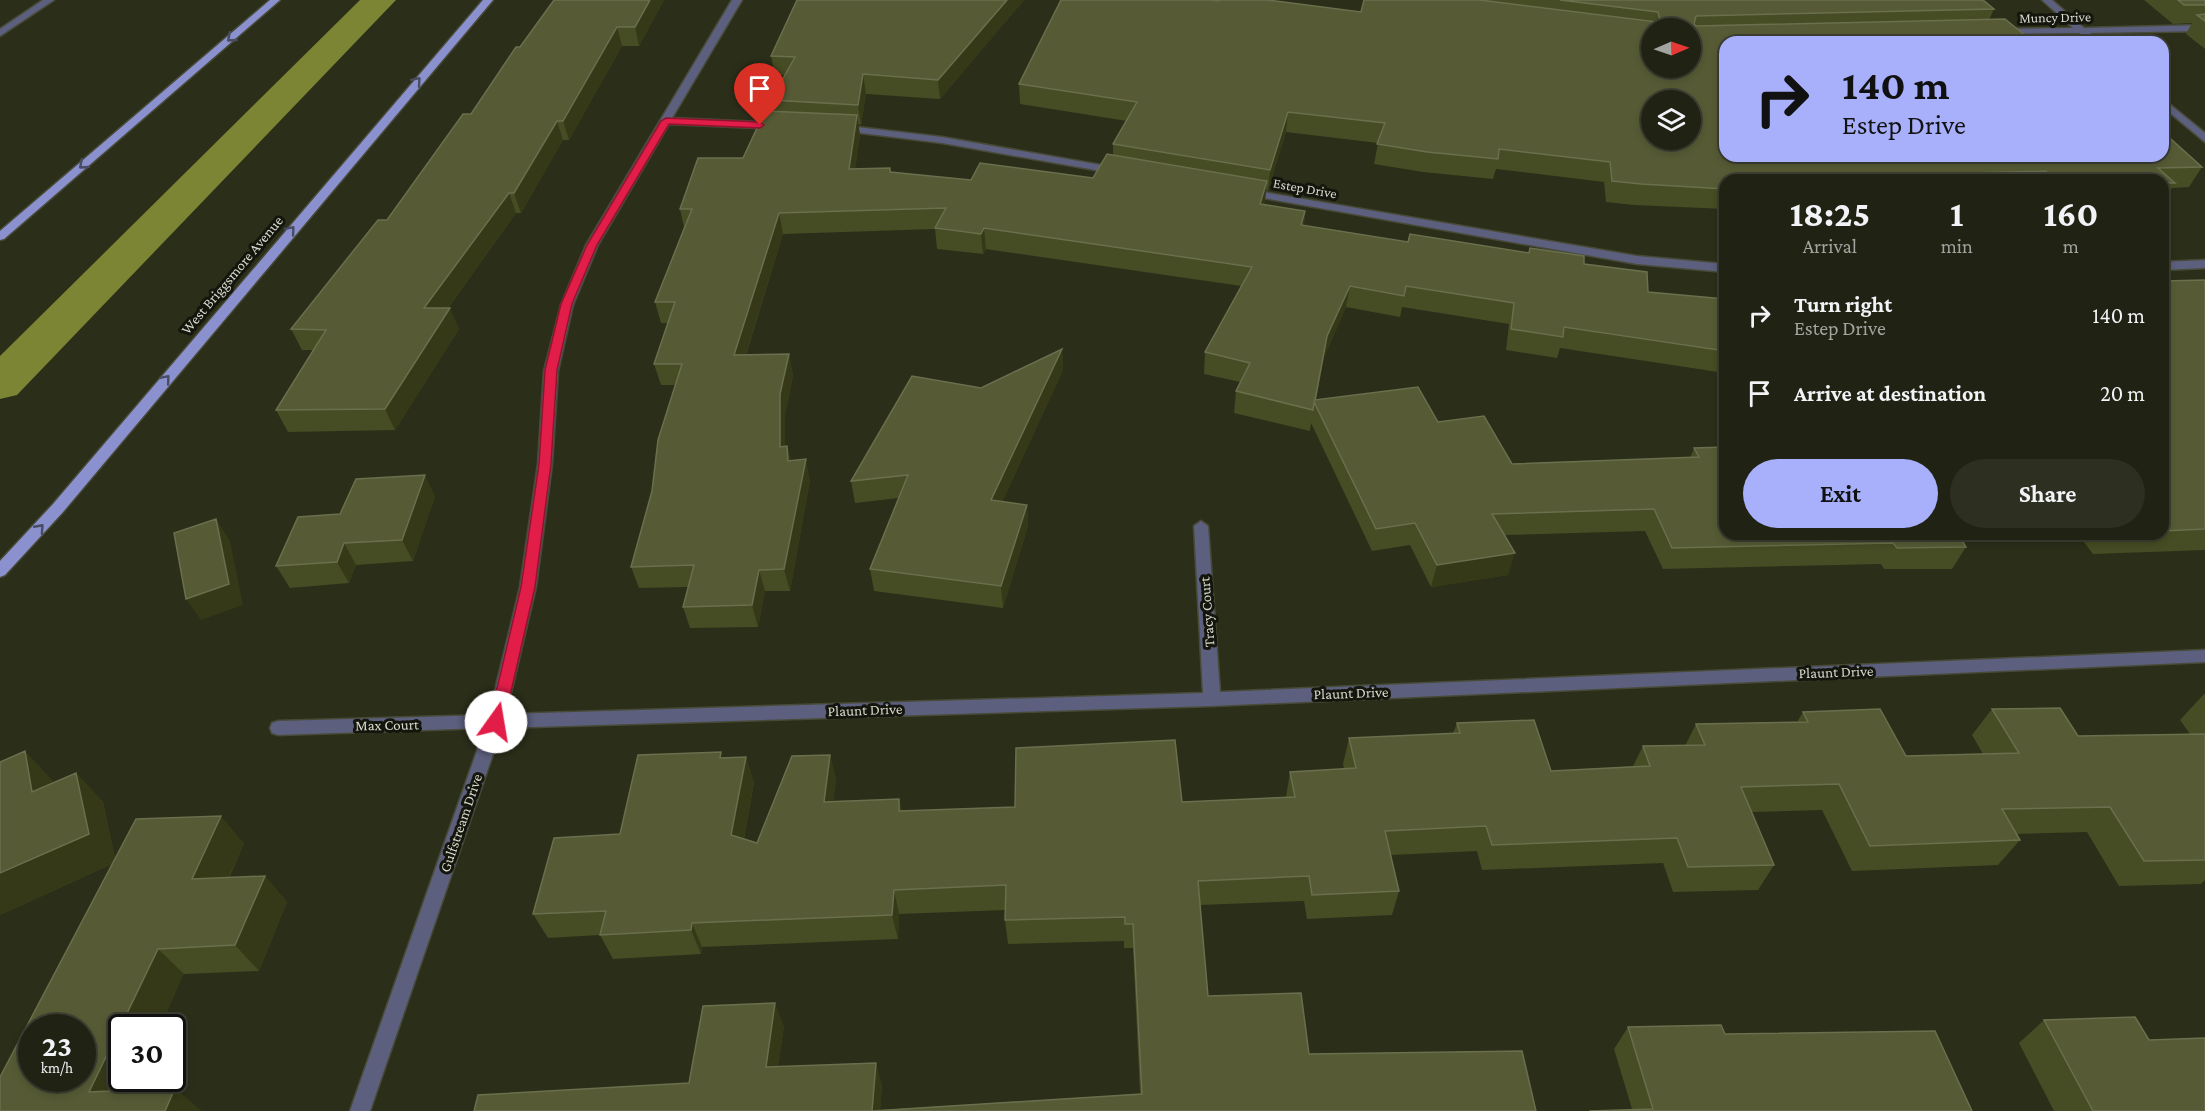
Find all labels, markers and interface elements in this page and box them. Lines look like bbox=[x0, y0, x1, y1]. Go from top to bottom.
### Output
street label: Muncy Drive bbox=[2019, 8, 2091, 26]
north arrow bbox=[1641, 18, 1701, 78]
map controls bbox=[1641, 18, 1701, 150]
one-way arrow bbox=[227, 31, 238, 42]
icon: right bbox=[1743, 60, 1821, 138]
text: 140 m bbox=[1842, 61, 1950, 108]
pin bbox=[734, 63, 785, 125]
icon: arrive bbox=[743, 72, 776, 105]
one-way arrow bbox=[410, 77, 421, 88]
button: layers bbox=[1641, 90, 1701, 150]
text: Estep Drive bbox=[1842, 110, 1966, 140]
one-way arrow bbox=[79, 158, 90, 169]
street label: Estep Drive bbox=[1272, 175, 1338, 201]
text: 18:25 bbox=[1790, 194, 1870, 234]
text: 1 bbox=[1950, 194, 1963, 234]
text: 160 bbox=[2043, 194, 2098, 234]
street label: West Briggsmore Avenue bbox=[178, 212, 287, 338]
one-way arrow bbox=[284, 226, 295, 237]
text: Arrival bbox=[1803, 235, 1857, 257]
text: min bbox=[1941, 235, 1973, 257]
text: m bbox=[2063, 235, 2079, 257]
text: Turn right bbox=[1794, 292, 1892, 317]
icon: right bbox=[1743, 299, 1776, 332]
text: 140 m bbox=[2092, 303, 2145, 328]
text: Estep Drive bbox=[1794, 317, 1886, 339]
one-way arrow bbox=[158, 375, 169, 386]
icon: arrive bbox=[1743, 377, 1776, 410]
text: Arrive at destination bbox=[1794, 381, 1986, 406]
text: 20 m bbox=[2100, 381, 2145, 406]
button: Exit bbox=[1743, 459, 1938, 528]
button: Share bbox=[1950, 459, 2145, 528]
one-way arrow bbox=[32, 524, 43, 535]
street label: Tracy Court bbox=[1196, 575, 1218, 648]
street label: Plaunt Drive bbox=[1798, 663, 1874, 681]
street label: Plaunt Drive bbox=[1313, 684, 1389, 702]
position arrow bbox=[464, 690, 528, 754]
street label: Plaunt Drive bbox=[827, 701, 903, 719]
street label: Max Court bbox=[355, 716, 420, 734]
street label: Gulfstream Drive bbox=[437, 771, 485, 874]
speed limit sign: 30 bbox=[108, 1014, 186, 1092]
text: 23 bbox=[42, 1029, 72, 1062]
text: km/h bbox=[41, 1060, 73, 1076]

